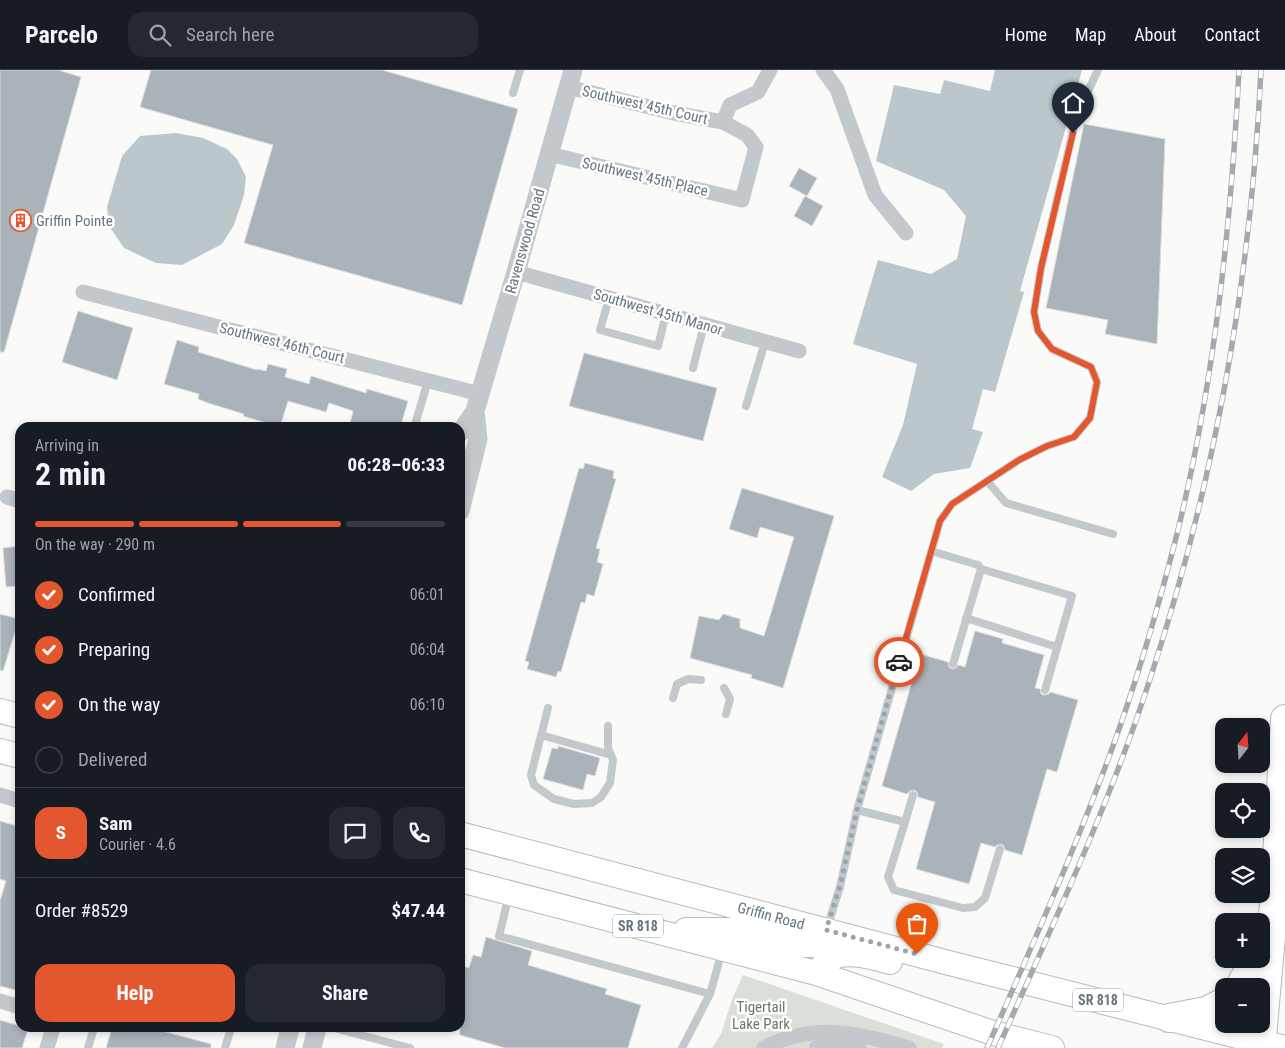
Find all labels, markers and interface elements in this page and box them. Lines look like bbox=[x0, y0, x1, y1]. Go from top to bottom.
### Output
search box bbox=[128, 12, 478, 57]
text: Parcelo bbox=[25, 21, 98, 49]
icon: search bbox=[146, 21, 174, 49]
text: Search here bbox=[186, 23, 274, 46]
text: Home bbox=[1005, 24, 1047, 45]
text: Map bbox=[1075, 24, 1106, 45]
text: About bbox=[1134, 24, 1176, 45]
text: Contact bbox=[1204, 24, 1260, 45]
street label: Southwest 45th Court bbox=[580, 82, 710, 128]
pin bbox=[1052, 82, 1094, 133]
icon: home bbox=[1059, 89, 1087, 117]
street label: Southwest 45th Place bbox=[580, 154, 710, 200]
street label: Ravenswood Road bbox=[501, 186, 549, 296]
building icon: Griffin Pointe bbox=[8, 209, 32, 233]
place label: Griffin Pointe bbox=[36, 212, 113, 230]
street label: Southwest 45th Manor bbox=[591, 285, 725, 339]
street label: Southwest 46th Court bbox=[218, 319, 346, 367]
text: Arriving in bbox=[35, 436, 99, 455]
text: 06:28–06:33 bbox=[347, 453, 445, 476]
text: 2 min bbox=[35, 455, 106, 493]
text: On the way · 290 m bbox=[35, 535, 155, 554]
icon: check bbox=[35, 581, 63, 609]
text: Confirmed bbox=[78, 583, 155, 606]
text: 06:01 bbox=[410, 585, 445, 604]
icon: check bbox=[35, 636, 63, 664]
courier bbox=[874, 637, 924, 687]
text: Preparing bbox=[78, 638, 150, 661]
text: 06:04 bbox=[410, 640, 445, 659]
icon: car bbox=[885, 648, 913, 676]
icon: check bbox=[35, 691, 63, 719]
text: On the way bbox=[78, 693, 160, 716]
text: 06:10 bbox=[410, 695, 445, 714]
north arrow bbox=[1215, 718, 1270, 772]
map controls bbox=[1215, 718, 1270, 1033]
text: Delivered bbox=[78, 748, 147, 771]
button: locate bbox=[1215, 783, 1270, 838]
button: chat bbox=[329, 807, 381, 859]
button: phone bbox=[393, 807, 445, 859]
text: Sam bbox=[99, 812, 132, 835]
text: S bbox=[56, 821, 66, 844]
text: Courier · 4.6 bbox=[99, 835, 176, 854]
button: layers bbox=[1215, 848, 1270, 903]
street label: Griffin Road bbox=[735, 898, 807, 934]
text: Order #8529 bbox=[35, 899, 128, 922]
text: $47.44 bbox=[391, 899, 445, 922]
pin bbox=[896, 903, 938, 954]
icon: bag bbox=[903, 910, 931, 938]
button: + bbox=[1215, 913, 1270, 968]
road number: SR 818 bbox=[613, 914, 663, 938]
button: Help bbox=[35, 964, 235, 1022]
button: Share bbox=[245, 964, 445, 1022]
button: − bbox=[1215, 978, 1270, 1033]
road number: SR 818 bbox=[1073, 988, 1123, 1012]
park label: Tigertail Lake Park bbox=[732, 998, 790, 1033]

